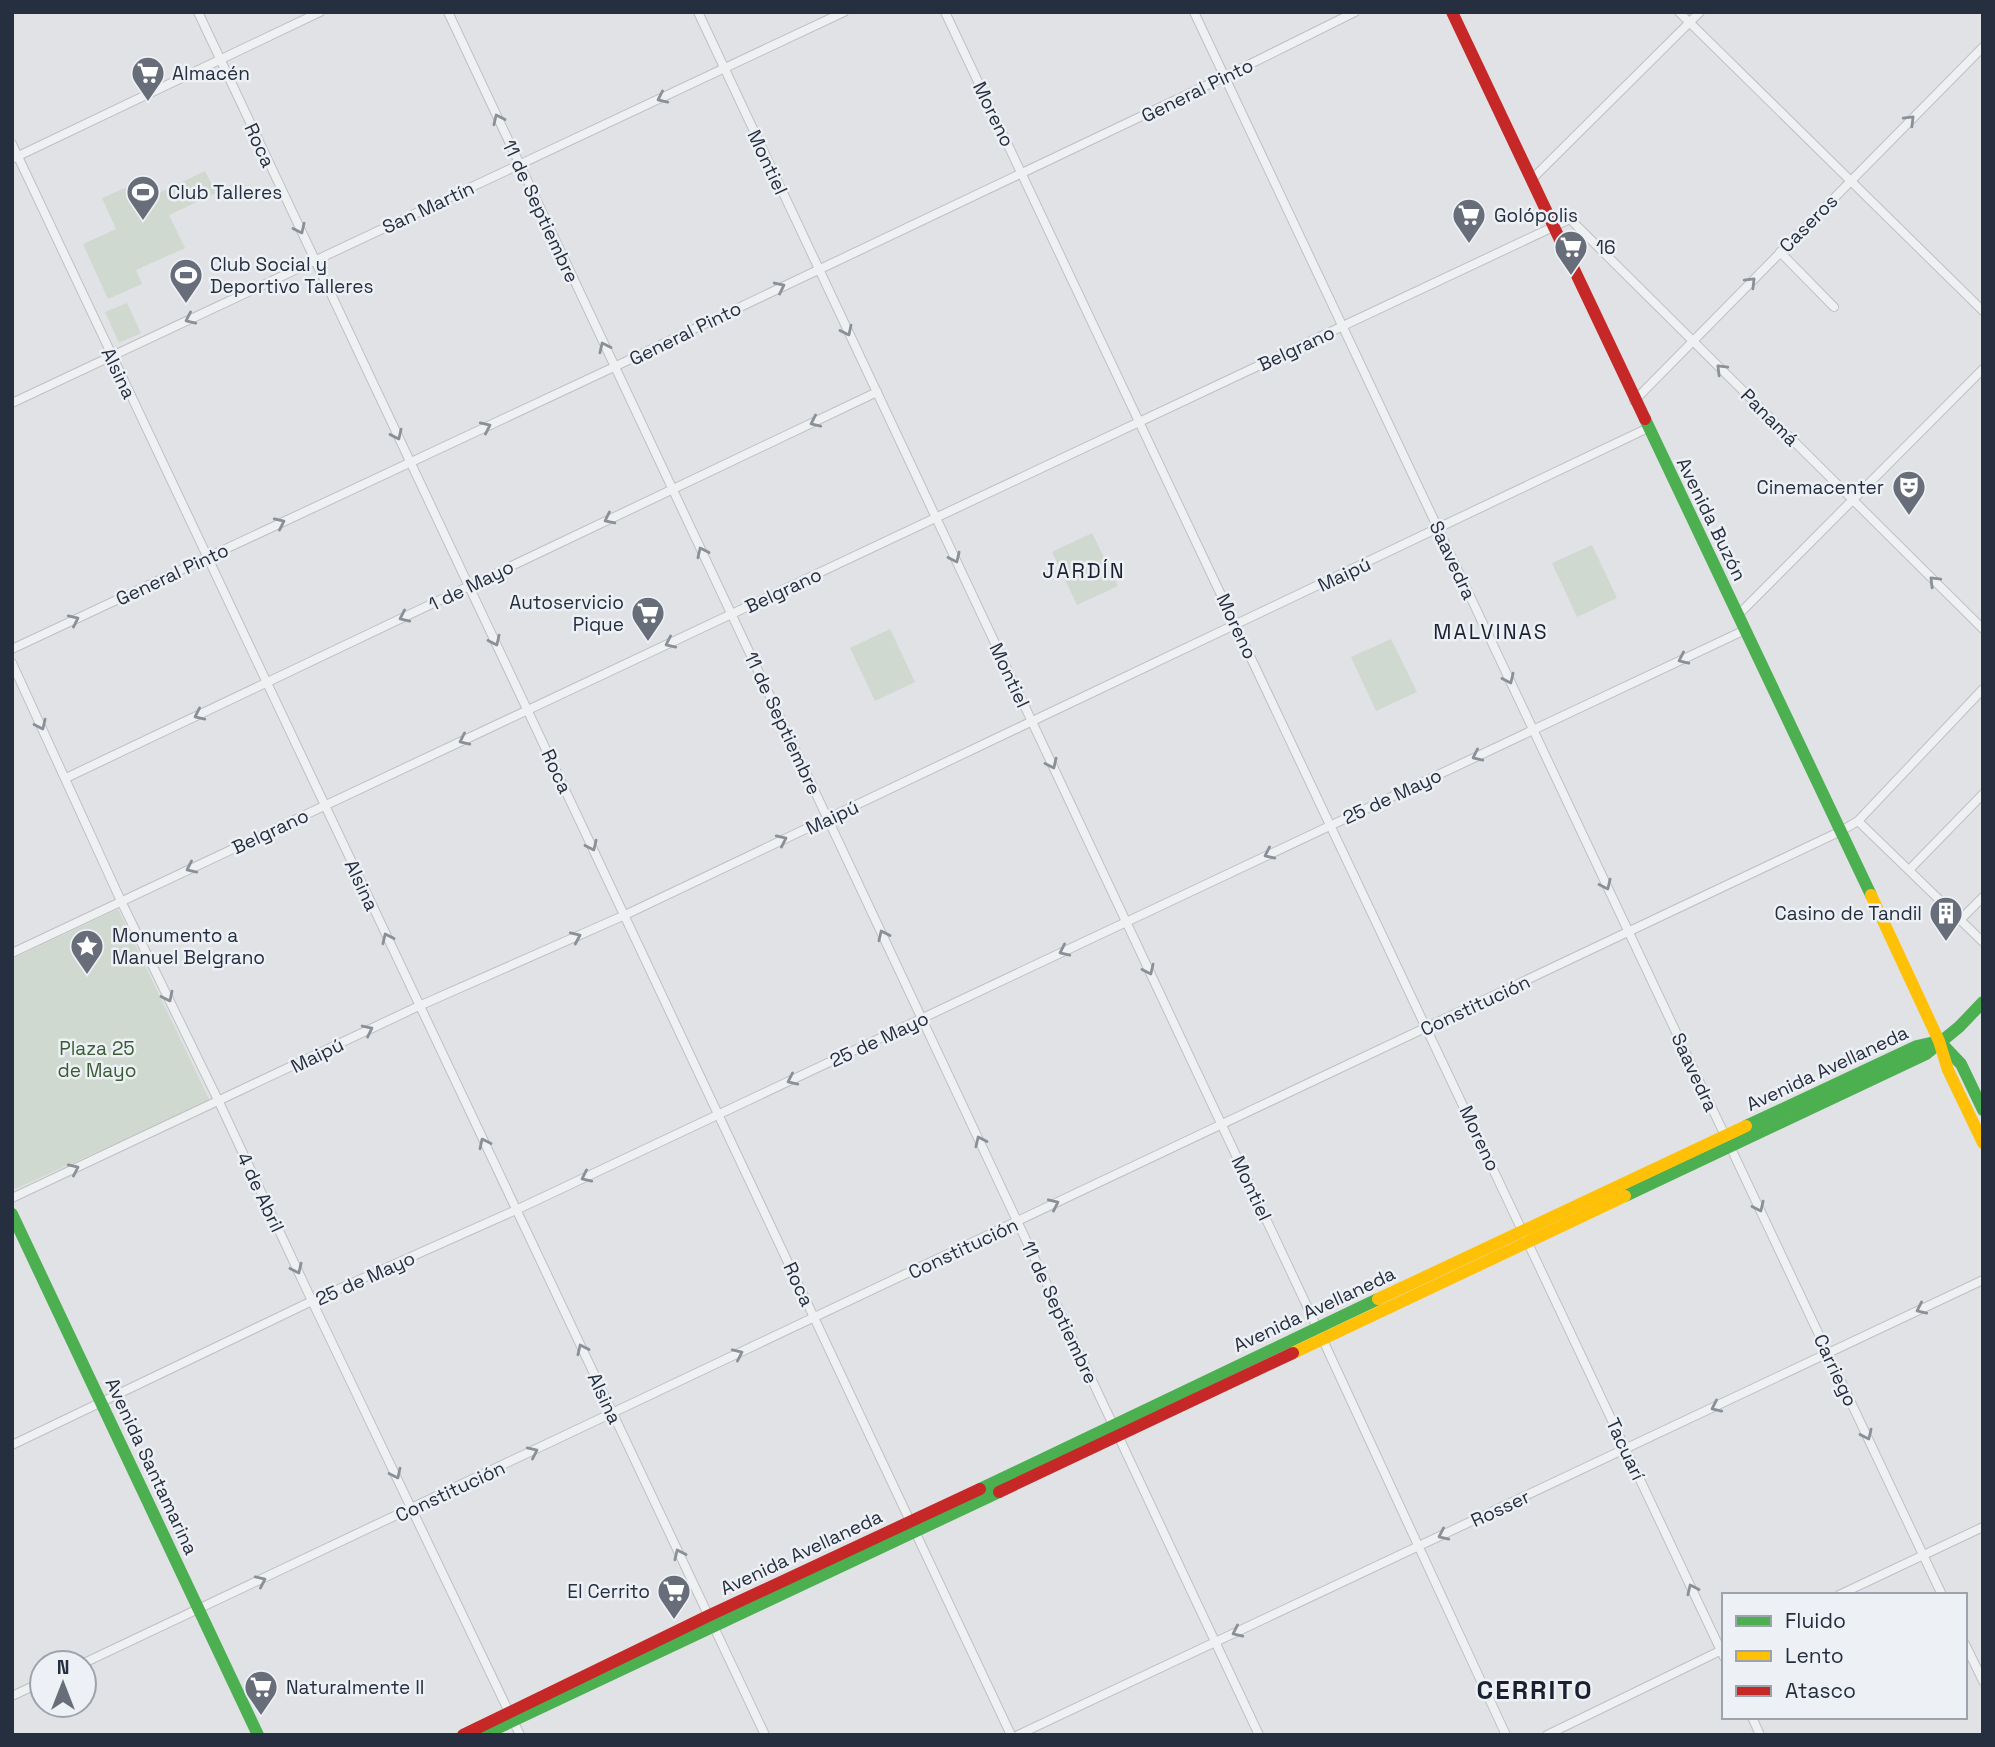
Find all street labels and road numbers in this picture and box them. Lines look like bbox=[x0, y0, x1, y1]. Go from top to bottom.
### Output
street label: General Pinto bbox=[1137, 53, 1257, 128]
street label: Moreno bbox=[967, 77, 1020, 151]
street label: Roca bbox=[238, 119, 281, 171]
street label: Montiel bbox=[742, 126, 793, 199]
street label: 11 de Septiembre bbox=[496, 136, 585, 287]
street label: San Martín bbox=[378, 175, 478, 240]
street label: Caseros bbox=[1774, 189, 1843, 258]
street label: General Pinto bbox=[625, 296, 745, 371]
street label: Belgrano bbox=[1254, 320, 1339, 377]
street label: Alsina bbox=[96, 344, 142, 403]
street label: Panamá bbox=[1735, 383, 1804, 452]
street label: Avenida Buzón bbox=[1671, 453, 1752, 585]
street label: Saavedra bbox=[1423, 517, 1482, 604]
street label: General Pinto bbox=[112, 537, 233, 611]
street label: Maipú bbox=[1314, 551, 1375, 598]
street label: 1 de Mayo bbox=[425, 554, 518, 617]
street label: Belgrano bbox=[741, 562, 826, 619]
street label: Moreno bbox=[1211, 589, 1263, 663]
street label: Montiel bbox=[984, 639, 1035, 712]
street label: 11 de Septiembre bbox=[738, 648, 827, 799]
street label: Roca bbox=[535, 745, 578, 797]
street label: 25 de Mayo bbox=[1339, 763, 1446, 830]
street label: Maipú bbox=[802, 794, 863, 841]
street label: Belgrano bbox=[228, 803, 313, 860]
street label: Alsina bbox=[339, 856, 384, 915]
street label: Constitución bbox=[1416, 969, 1534, 1042]
street label: 25 de Mayo bbox=[826, 1006, 933, 1073]
street label: Avenida Avellaneda bbox=[1742, 1020, 1912, 1117]
street label: Saavedra bbox=[1665, 1029, 1724, 1116]
street label: Maipú bbox=[287, 1032, 348, 1079]
street label: Moreno bbox=[1454, 1101, 1506, 1175]
street label: 4 de Abril bbox=[231, 1148, 290, 1236]
street label: Montiel bbox=[1226, 1152, 1277, 1225]
street label: Constitución bbox=[904, 1212, 1022, 1285]
street label: 11 de Septiembre bbox=[1015, 1237, 1104, 1388]
street label: 25 de Mayo bbox=[311, 1245, 419, 1312]
street label: Roca bbox=[777, 1258, 820, 1310]
street label: Avenida Avellaneda bbox=[1229, 1261, 1399, 1358]
street label: Carriego bbox=[1808, 1330, 1863, 1411]
street label: Alsina bbox=[582, 1369, 627, 1428]
street label: Avenida Santamarina bbox=[100, 1374, 204, 1559]
street label: Tacuarí bbox=[1600, 1414, 1651, 1485]
street label: Constitución bbox=[391, 1455, 509, 1528]
street label: Rosser bbox=[1467, 1484, 1534, 1533]
street label: Avenida Avellaneda bbox=[716, 1504, 886, 1601]

